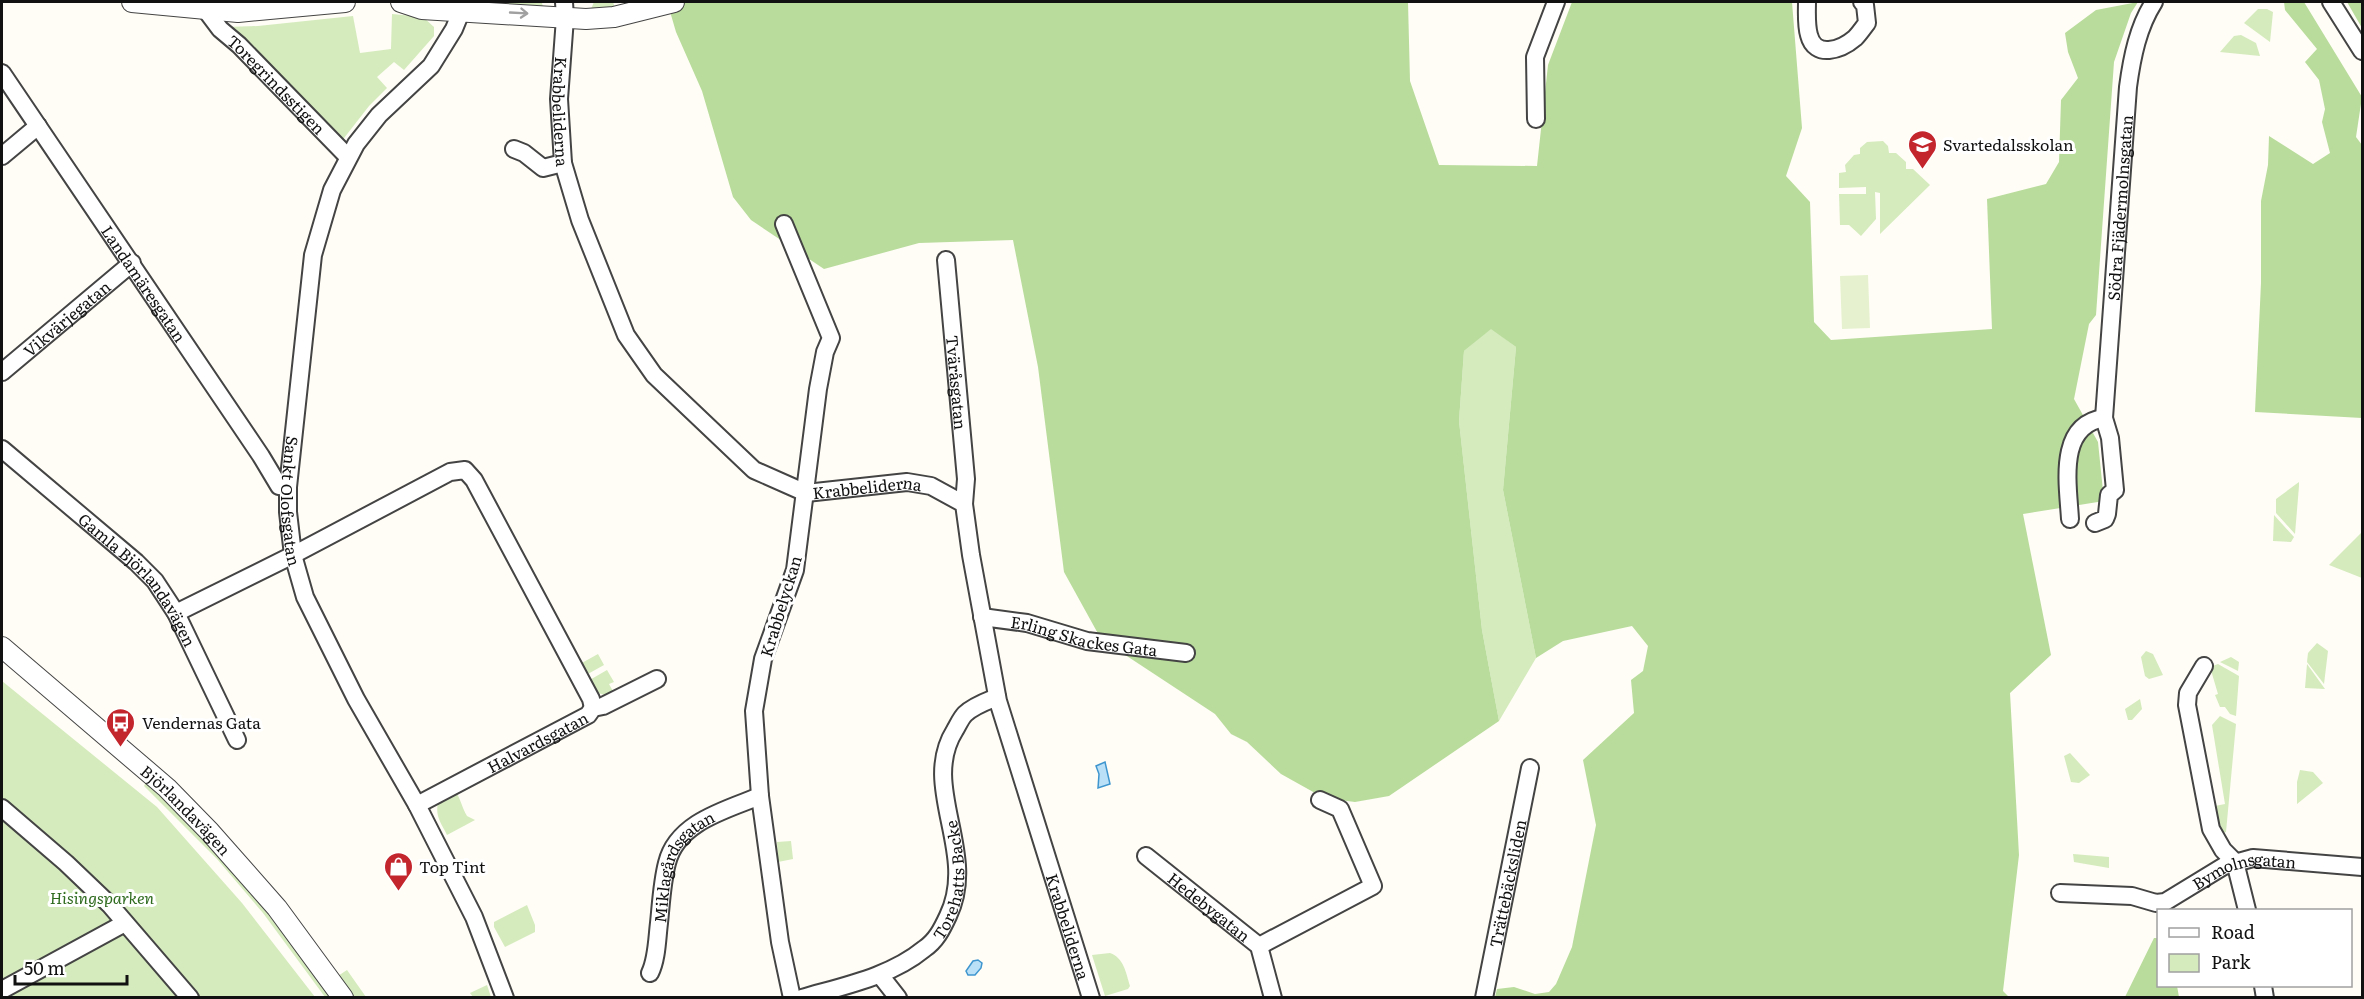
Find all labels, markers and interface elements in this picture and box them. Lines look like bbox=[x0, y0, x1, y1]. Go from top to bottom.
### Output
one-way arrow bbox=[509, 8, 529, 19]
street label: Toregrindsstigen bbox=[222, 28, 331, 140]
street label: Krabbeliderna bbox=[547, 56, 575, 168]
street label: Södra Fjädermolnsgatan bbox=[2101, 114, 2138, 301]
school or university icon: Svartedalsskolan bbox=[1906, 128, 1938, 170]
place label: Svartedalsskolan bbox=[1943, 132, 2074, 156]
street label: Landamäresgatan bbox=[96, 220, 193, 347]
street label: Vikvärjegatan bbox=[17, 274, 116, 362]
street label: Tväråsgatan bbox=[941, 334, 973, 431]
street label: Sankt Olofsgatan bbox=[276, 435, 308, 569]
street label: Krabbeliderna bbox=[811, 469, 924, 504]
street label: Gamla Björlandavägen bbox=[74, 507, 203, 651]
street label: Krabbelyckan bbox=[753, 552, 807, 660]
street label: Erling Skackes Gata bbox=[1009, 609, 1159, 661]
street label: Halvardsgatan bbox=[482, 705, 593, 778]
bus stop icon: Vendernas Gata bbox=[105, 706, 137, 748]
place label: Vendernas Gata bbox=[142, 710, 261, 734]
street label: Björlandavägen bbox=[136, 759, 237, 861]
street label: Miklagårdsgatan bbox=[647, 804, 719, 924]
street label: Trättebäcksliden bbox=[1482, 817, 1532, 949]
street label: Torehatts Backe bbox=[926, 818, 969, 944]
street label: Bymolnsgatan bbox=[2187, 846, 2298, 895]
shop icon: Top Tint bbox=[382, 850, 414, 892]
place label: Top Tint bbox=[419, 854, 486, 878]
street label: Hedebygatan bbox=[1163, 866, 1256, 947]
street label: Krabbeliderna bbox=[1041, 870, 1097, 983]
park label: Hisingsparken bbox=[50, 885, 155, 909]
legend bbox=[2157, 909, 2352, 987]
text: Road bbox=[2211, 918, 2255, 945]
scale bar bbox=[15, 948, 128, 986]
text: Park bbox=[2211, 948, 2252, 975]
text: 50 m bbox=[24, 954, 65, 981]

